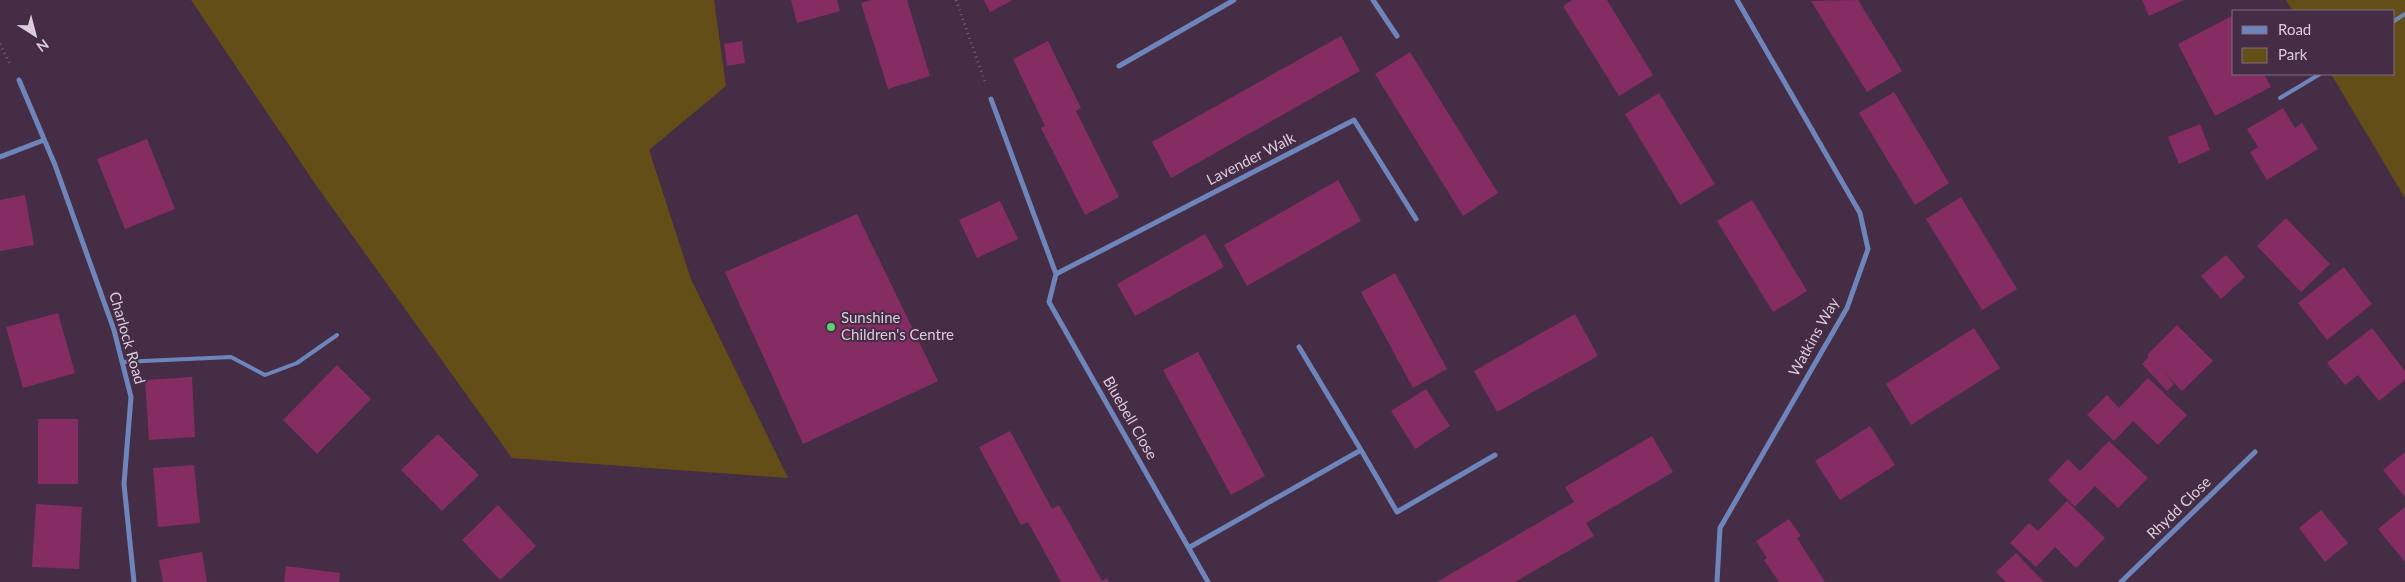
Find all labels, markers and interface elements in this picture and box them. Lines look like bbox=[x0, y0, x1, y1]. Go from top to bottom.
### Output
north arrow bbox=[10, 10, 60, 60]
legend bbox=[2232, 10, 2395, 75]
text: Road bbox=[2278, 20, 2311, 38]
text: N bbox=[34, 36, 52, 56]
text: Park bbox=[2278, 45, 2308, 63]
street label: Lavender Walk bbox=[1203, 128, 1298, 188]
street label: Charlock Road bbox=[106, 289, 150, 386]
street label: Watkins Way bbox=[1784, 294, 1842, 379]
place label: Sunshine Children's Centre bbox=[841, 308, 954, 343]
marker: Sunshine Children's Centre bbox=[825, 321, 837, 333]
street label: Bluebell Close bbox=[1100, 373, 1162, 462]
street label: Rhydd Close bbox=[2143, 472, 2214, 542]

